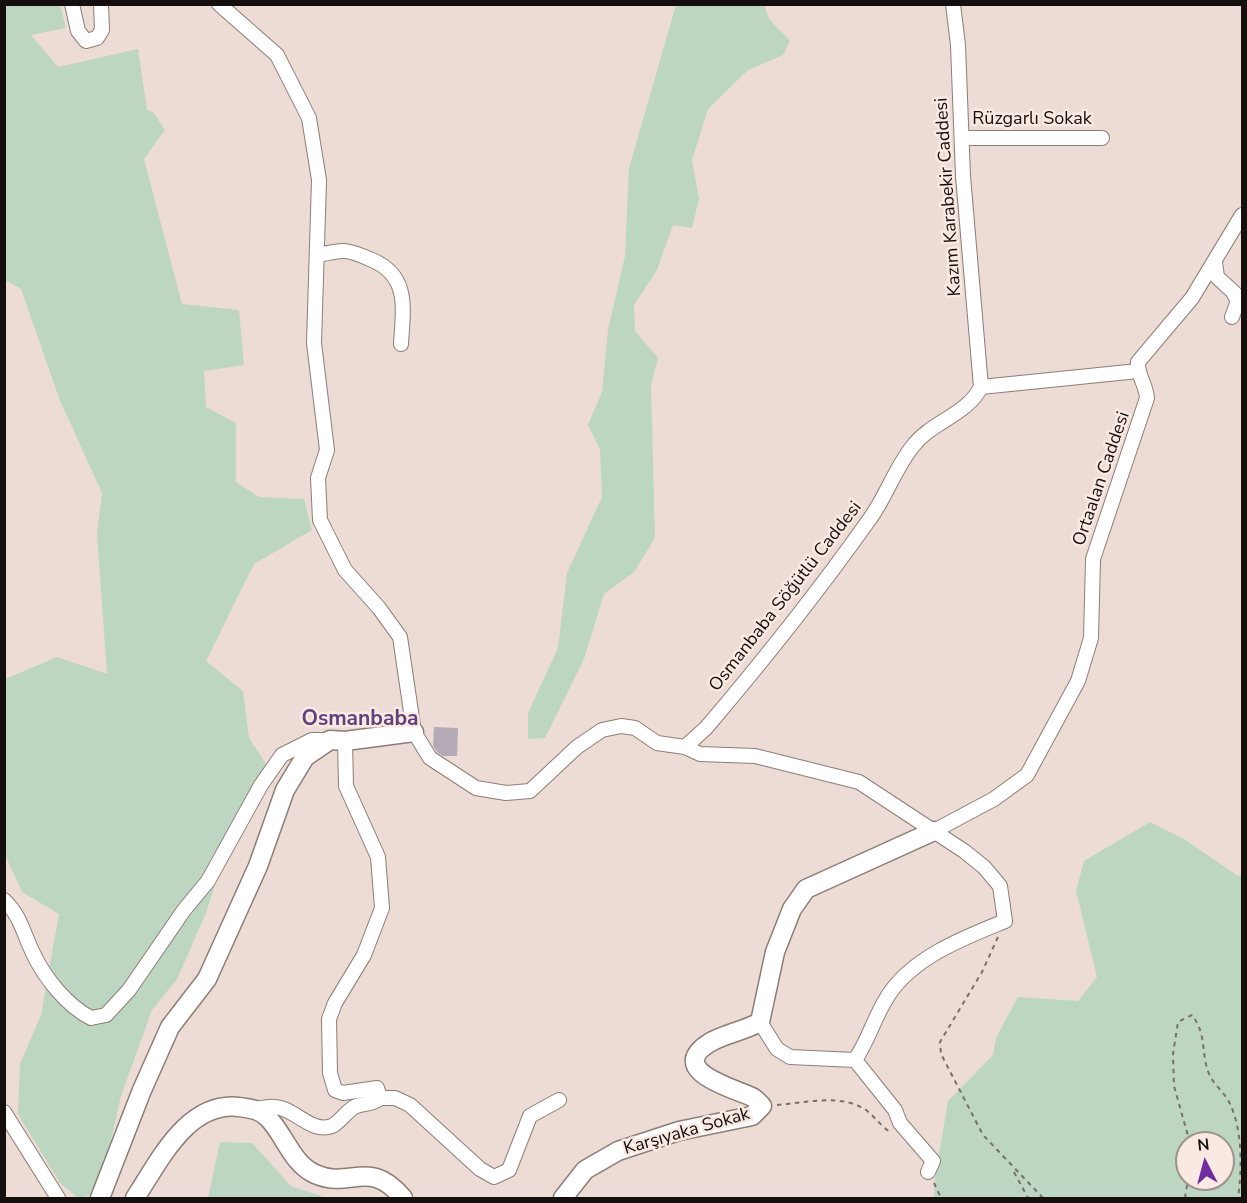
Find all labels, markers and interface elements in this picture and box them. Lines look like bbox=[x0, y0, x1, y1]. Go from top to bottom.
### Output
street label: Kazım Karabekir Caddesi bbox=[931, 97, 967, 297]
street label: Rüzgarlı Sokak bbox=[972, 109, 1092, 131]
street label: Ortaalan Caddesi bbox=[1069, 409, 1135, 549]
street label: Osmanbaba Söğütlü Caddesi bbox=[705, 498, 867, 696]
district label: Osmanbaba bbox=[301, 707, 419, 733]
street label: Karşıyaka Sokak bbox=[621, 1104, 753, 1160]
north arrow bbox=[1175, 1131, 1235, 1191]
text: N bbox=[1196, 1134, 1210, 1157]

